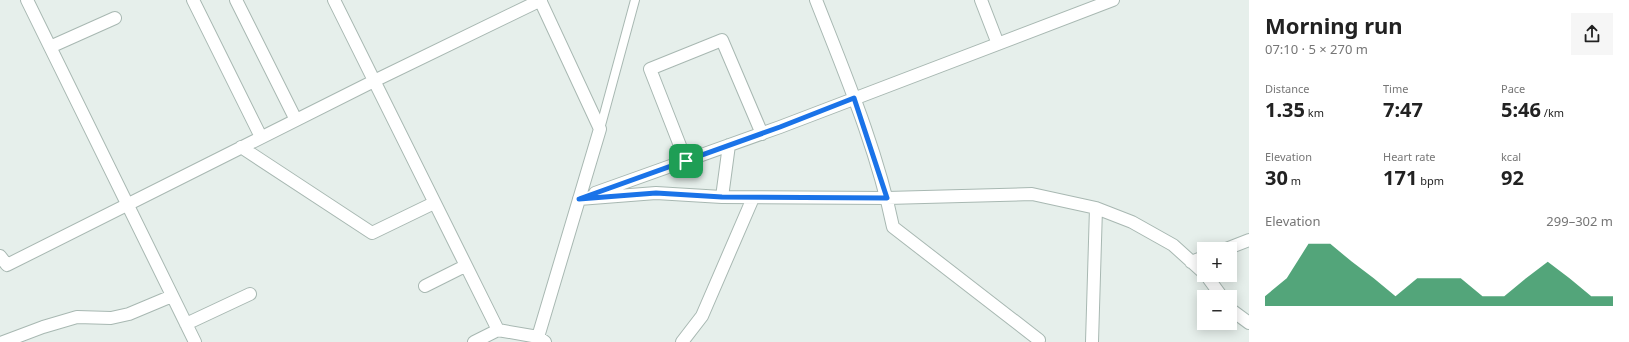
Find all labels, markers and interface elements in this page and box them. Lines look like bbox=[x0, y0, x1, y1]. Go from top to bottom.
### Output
text: Morning run bbox=[1265, 10, 1403, 40]
button: share bbox=[1571, 13, 1613, 55]
text: 07:10 · 5 × 270 m bbox=[1265, 40, 1368, 58]
text: Distance bbox=[1265, 81, 1310, 96]
text: Time bbox=[1383, 81, 1408, 96]
text: Pace bbox=[1501, 81, 1525, 96]
text: 1.35 bbox=[1265, 96, 1305, 123]
text: 7:47 bbox=[1383, 96, 1423, 123]
text: 5:46 bbox=[1501, 96, 1541, 123]
text: km bbox=[1305, 105, 1324, 120]
text: /km bbox=[1541, 105, 1564, 120]
pin bbox=[669, 144, 703, 178]
text: Elevation bbox=[1265, 149, 1312, 164]
text: Heart rate bbox=[1383, 149, 1436, 164]
text: kcal bbox=[1501, 149, 1521, 164]
icon: arrive bbox=[675, 150, 697, 172]
text: 30 bbox=[1265, 164, 1288, 191]
text: 171 bbox=[1383, 164, 1417, 191]
text: 92 bbox=[1501, 164, 1524, 191]
text: m bbox=[1288, 173, 1301, 188]
text: bpm bbox=[1417, 173, 1444, 188]
text: Elevation bbox=[1265, 212, 1321, 230]
text: 299–302 m bbox=[1546, 212, 1613, 230]
map controls bbox=[1197, 242, 1237, 330]
button: + bbox=[1197, 242, 1237, 282]
button: − bbox=[1197, 290, 1237, 330]

